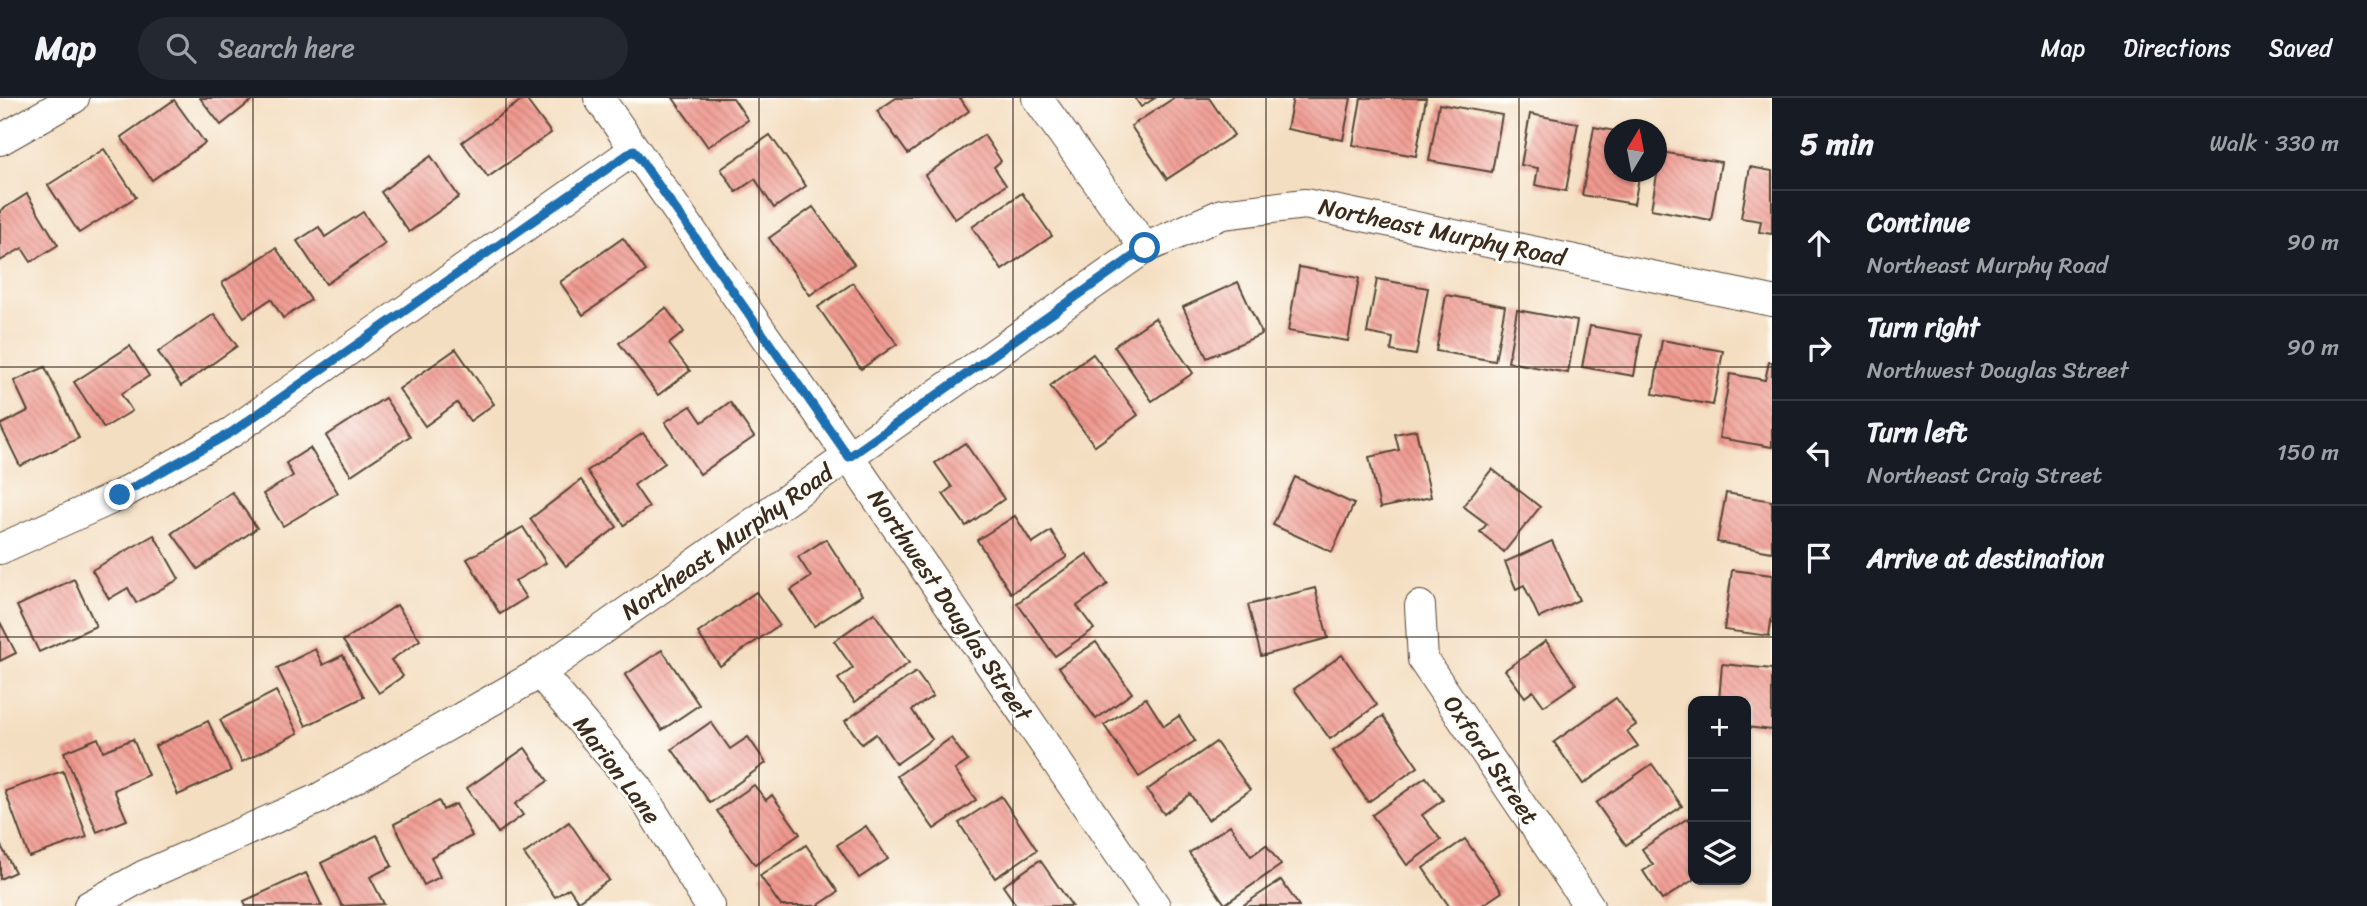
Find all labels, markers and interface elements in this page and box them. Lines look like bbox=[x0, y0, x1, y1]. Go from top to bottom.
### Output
search box bbox=[138, 17, 628, 80]
text: Map bbox=[35, 19, 96, 77]
text: Search here bbox=[218, 25, 355, 71]
text: Map bbox=[2041, 27, 2085, 69]
text: Directions bbox=[2123, 27, 2231, 69]
text: Saved bbox=[2269, 27, 2332, 69]
icon: search bbox=[162, 29, 200, 67]
text: 5 min bbox=[1800, 117, 1874, 171]
north arrow bbox=[1604, 119, 1667, 182]
text: Walk · 330 m bbox=[2209, 123, 2339, 164]
street label: Northeast Murphy Road bbox=[1315, 185, 1572, 279]
text: Continue bbox=[1867, 199, 1970, 245]
text: 90 m bbox=[2287, 222, 2339, 263]
icon: ahead bbox=[1800, 224, 1838, 262]
route start bbox=[1129, 232, 1160, 263]
text: Northeast Murphy Road bbox=[1867, 245, 2108, 286]
text: Turn right bbox=[1867, 304, 1980, 350]
text: 90 m bbox=[2287, 327, 2339, 368]
icon: right bbox=[1800, 329, 1838, 367]
text: Northwest Douglas Street bbox=[1867, 350, 2128, 391]
text: Turn left bbox=[1867, 409, 1967, 455]
text: 150 m bbox=[2277, 432, 2339, 473]
icon: left bbox=[1800, 434, 1838, 472]
street label: Northeast Murphy Road bbox=[612, 451, 844, 631]
text: Northeast Craig Street bbox=[1867, 455, 2102, 496]
route end bbox=[104, 479, 135, 510]
street label: Northwest Douglas Street bbox=[856, 480, 1044, 731]
text: Arrive at destination bbox=[1867, 535, 2104, 581]
icon: arrive bbox=[1800, 539, 1838, 577]
street label: Oxford Street bbox=[1432, 686, 1550, 834]
map controls bbox=[1688, 696, 1751, 885]
button: + bbox=[1688, 696, 1751, 759]
street label: Marion Lane bbox=[562, 706, 672, 834]
button: − bbox=[1688, 759, 1751, 822]
button: layers bbox=[1688, 822, 1751, 885]

